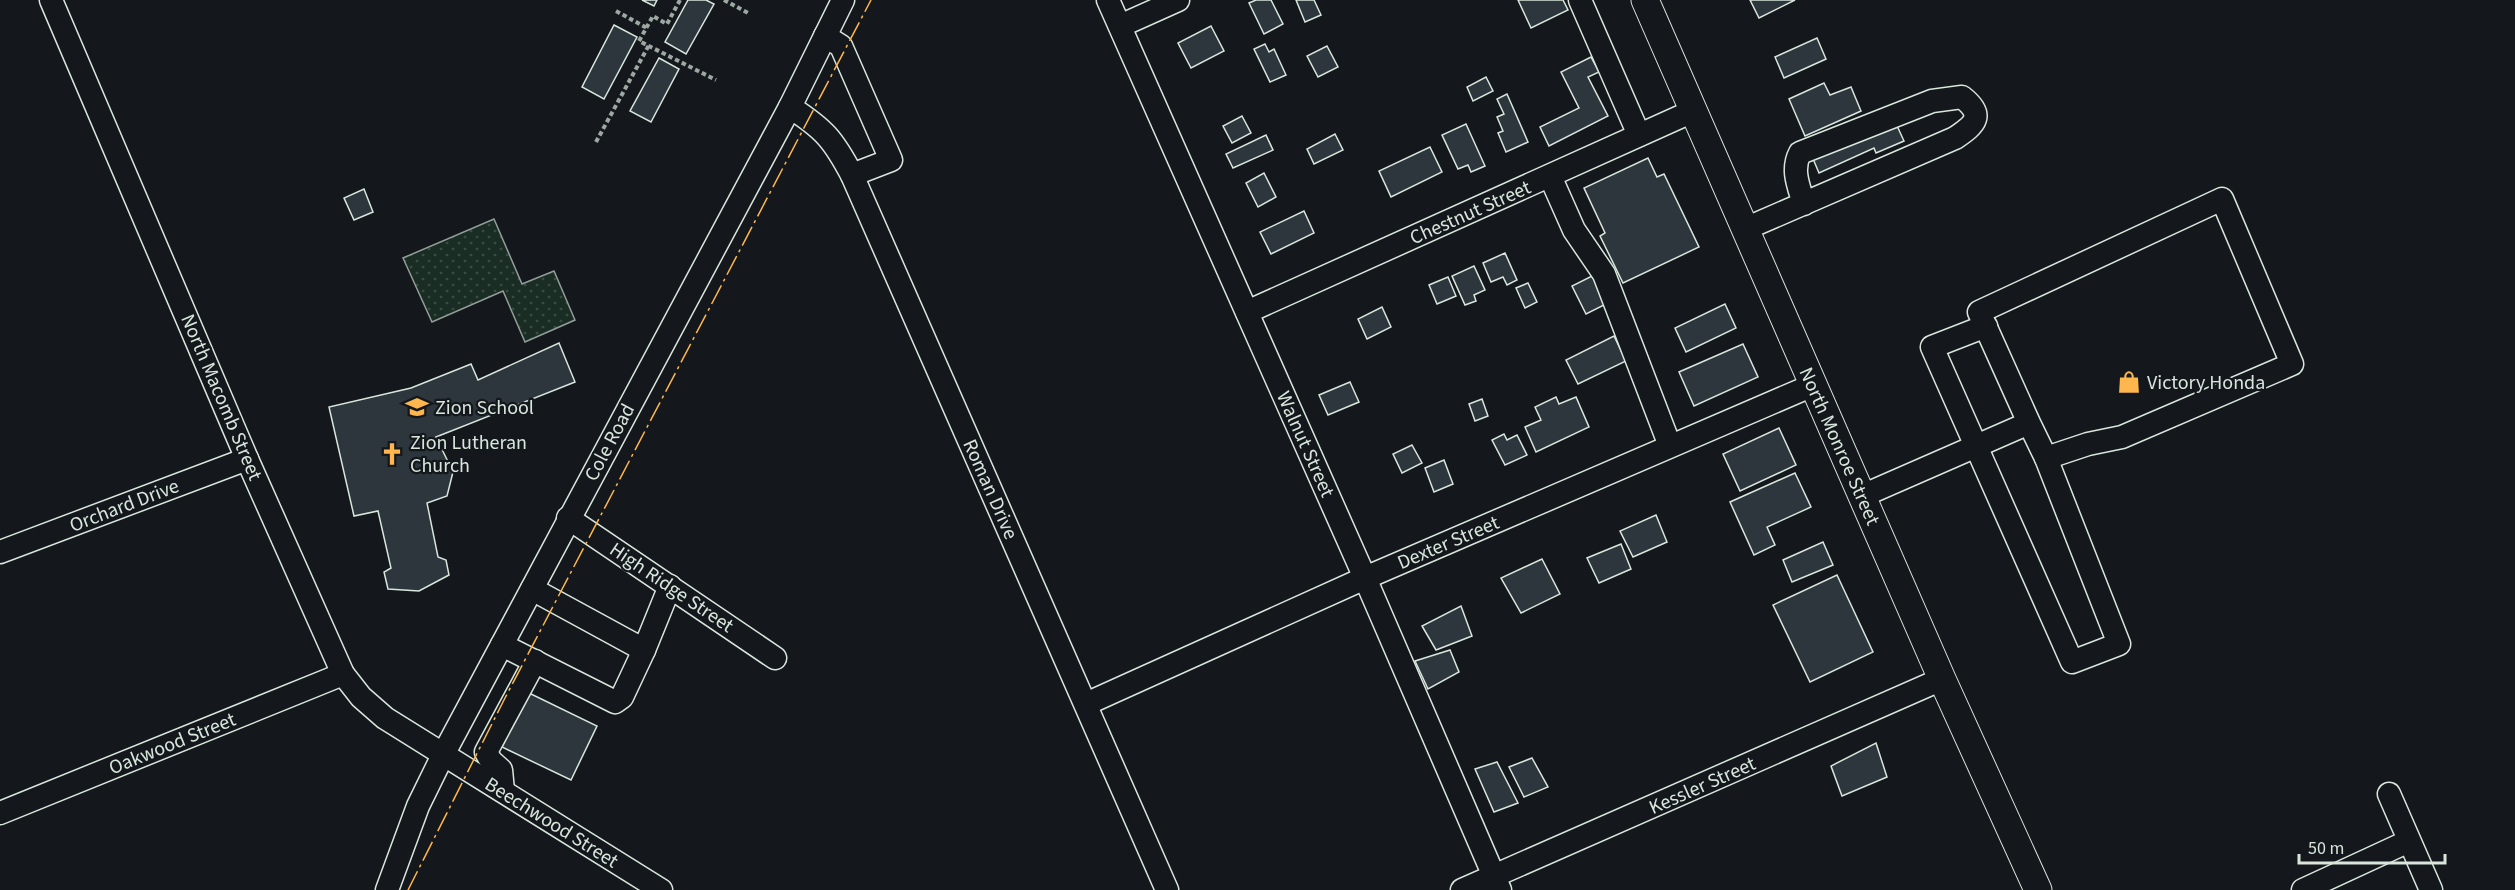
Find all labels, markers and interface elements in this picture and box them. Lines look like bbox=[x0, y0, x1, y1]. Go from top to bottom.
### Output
street label: Chestnut Street bbox=[1405, 174, 1536, 252]
street label: North Macomb Street bbox=[173, 310, 269, 485]
street label: North Monroe Street bbox=[1792, 363, 1887, 530]
shop icon: Victory Honda bbox=[2116, 369, 2142, 395]
place label: Victory Honda bbox=[2147, 369, 2265, 397]
street label: Walnut Street bbox=[1269, 387, 1341, 502]
school or university icon: Zion School bbox=[404, 394, 430, 420]
place label: Zion School bbox=[435, 394, 534, 422]
street label: Cole Road bbox=[578, 399, 642, 486]
place label: Zion Lutheran Church bbox=[410, 429, 527, 480]
street label: Roman Drive bbox=[956, 435, 1025, 544]
church icon: Zion Lutheran Church bbox=[379, 441, 405, 467]
street label: Orchard Drive bbox=[66, 472, 183, 540]
street label: Dexter Street bbox=[1393, 509, 1504, 577]
street label: High Ridge Street bbox=[604, 536, 739, 640]
street label: Oakwood Street bbox=[105, 706, 240, 782]
street label: Kessler Street bbox=[1645, 750, 1760, 822]
street label: Beechwood Street bbox=[479, 770, 624, 875]
scale bar bbox=[2299, 827, 2444, 865]
text: 50 m bbox=[2308, 836, 2344, 861]

